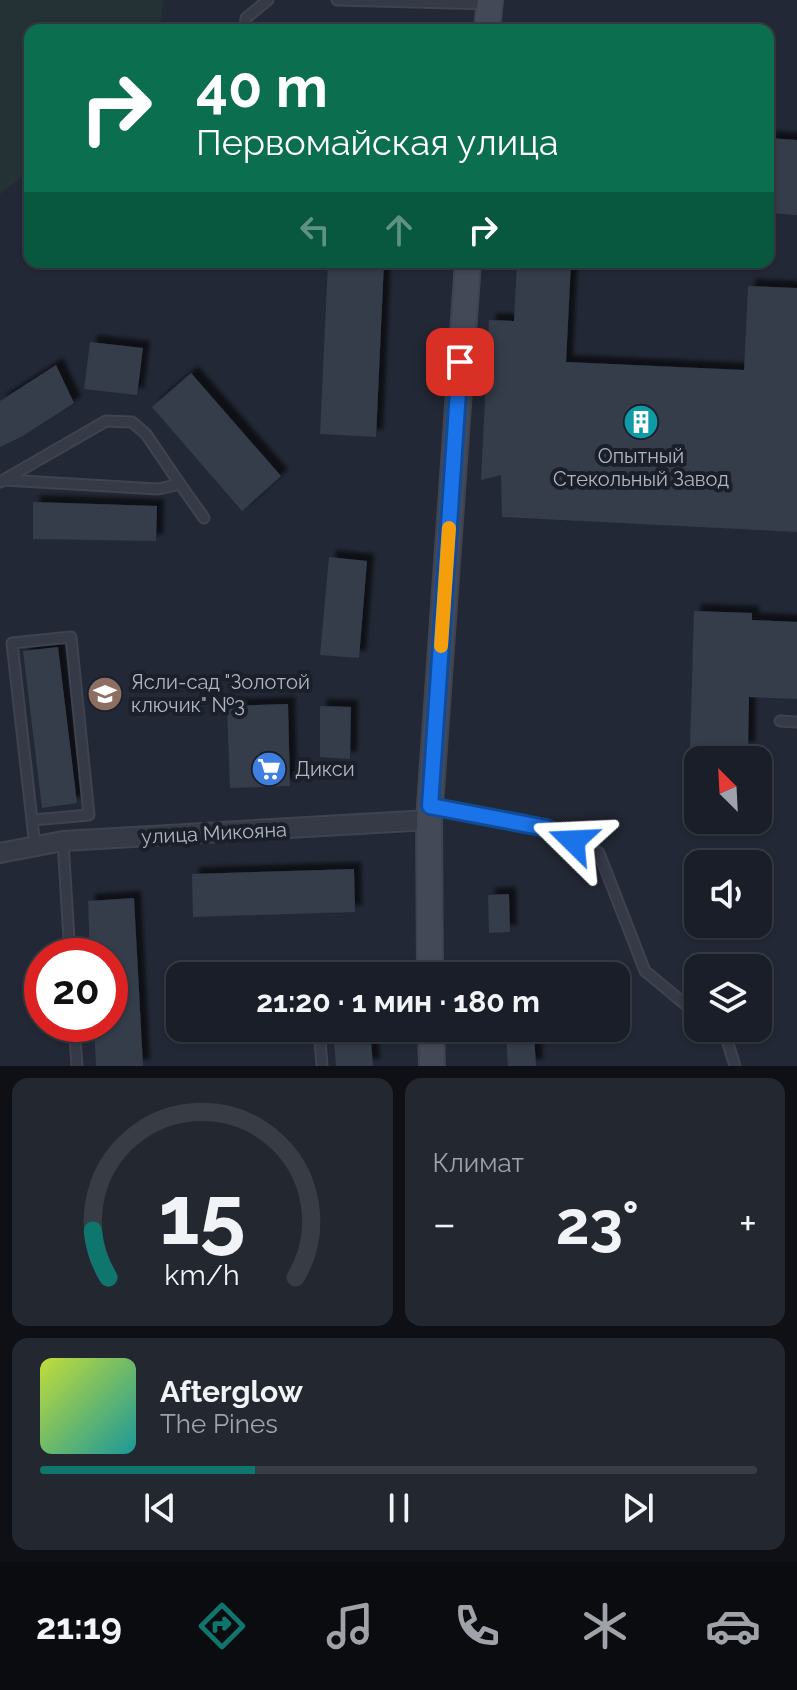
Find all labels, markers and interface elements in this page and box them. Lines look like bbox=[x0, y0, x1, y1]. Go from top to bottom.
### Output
text: 40 m bbox=[196, 54, 328, 120]
icon: right bbox=[64, 56, 168, 160]
text: Первомайская улица bbox=[196, 121, 559, 163]
icon: left bbox=[293, 208, 337, 252]
icon: ahead bbox=[377, 208, 421, 252]
icon: right bbox=[461, 208, 505, 252]
pin bbox=[426, 328, 494, 396]
icon: arrive bbox=[438, 340, 482, 384]
building icon: Опытный Стекольный Завод bbox=[622, 403, 660, 441]
place label: Опытный Стекольный Завод bbox=[553, 444, 729, 491]
place label: Ясли-сад "Золотой ключик" №3 bbox=[131, 670, 310, 717]
school or university icon: Ясли-сад "Золотой ключик" №3 bbox=[86, 675, 124, 713]
north arrow bbox=[684, 746, 772, 834]
map controls bbox=[684, 746, 772, 1042]
supermarket icon: Дикси bbox=[250, 750, 288, 788]
place label: Дикси bbox=[295, 757, 355, 781]
position arrow bbox=[531, 799, 615, 883]
street label: улица Микояна bbox=[141, 817, 287, 849]
button: sound bbox=[684, 850, 772, 938]
speed limit sign: 20 bbox=[24, 938, 128, 1042]
button: layers bbox=[684, 954, 772, 1042]
text: 21:20 · 1 мин · 180 m bbox=[256, 984, 540, 1019]
text: Климат bbox=[433, 1148, 524, 1178]
text: 15 bbox=[159, 1166, 246, 1263]
text: 23° bbox=[556, 1188, 639, 1258]
text: − bbox=[433, 1198, 456, 1249]
text: + bbox=[739, 1198, 757, 1249]
text: km/h bbox=[165, 1258, 240, 1292]
text: Afterglow bbox=[160, 1374, 303, 1409]
text: The Pines bbox=[160, 1409, 278, 1439]
icon: previous bbox=[138, 1486, 182, 1530]
icon: pause bbox=[377, 1486, 421, 1530]
icon: next bbox=[616, 1486, 660, 1530]
icon: directions bbox=[194, 1598, 250, 1654]
icon: music bbox=[322, 1598, 378, 1654]
icon: phone bbox=[449, 1598, 505, 1654]
icon: climate bbox=[577, 1598, 633, 1654]
icon: car bbox=[705, 1598, 761, 1654]
text: 21:19 bbox=[36, 1605, 122, 1647]

